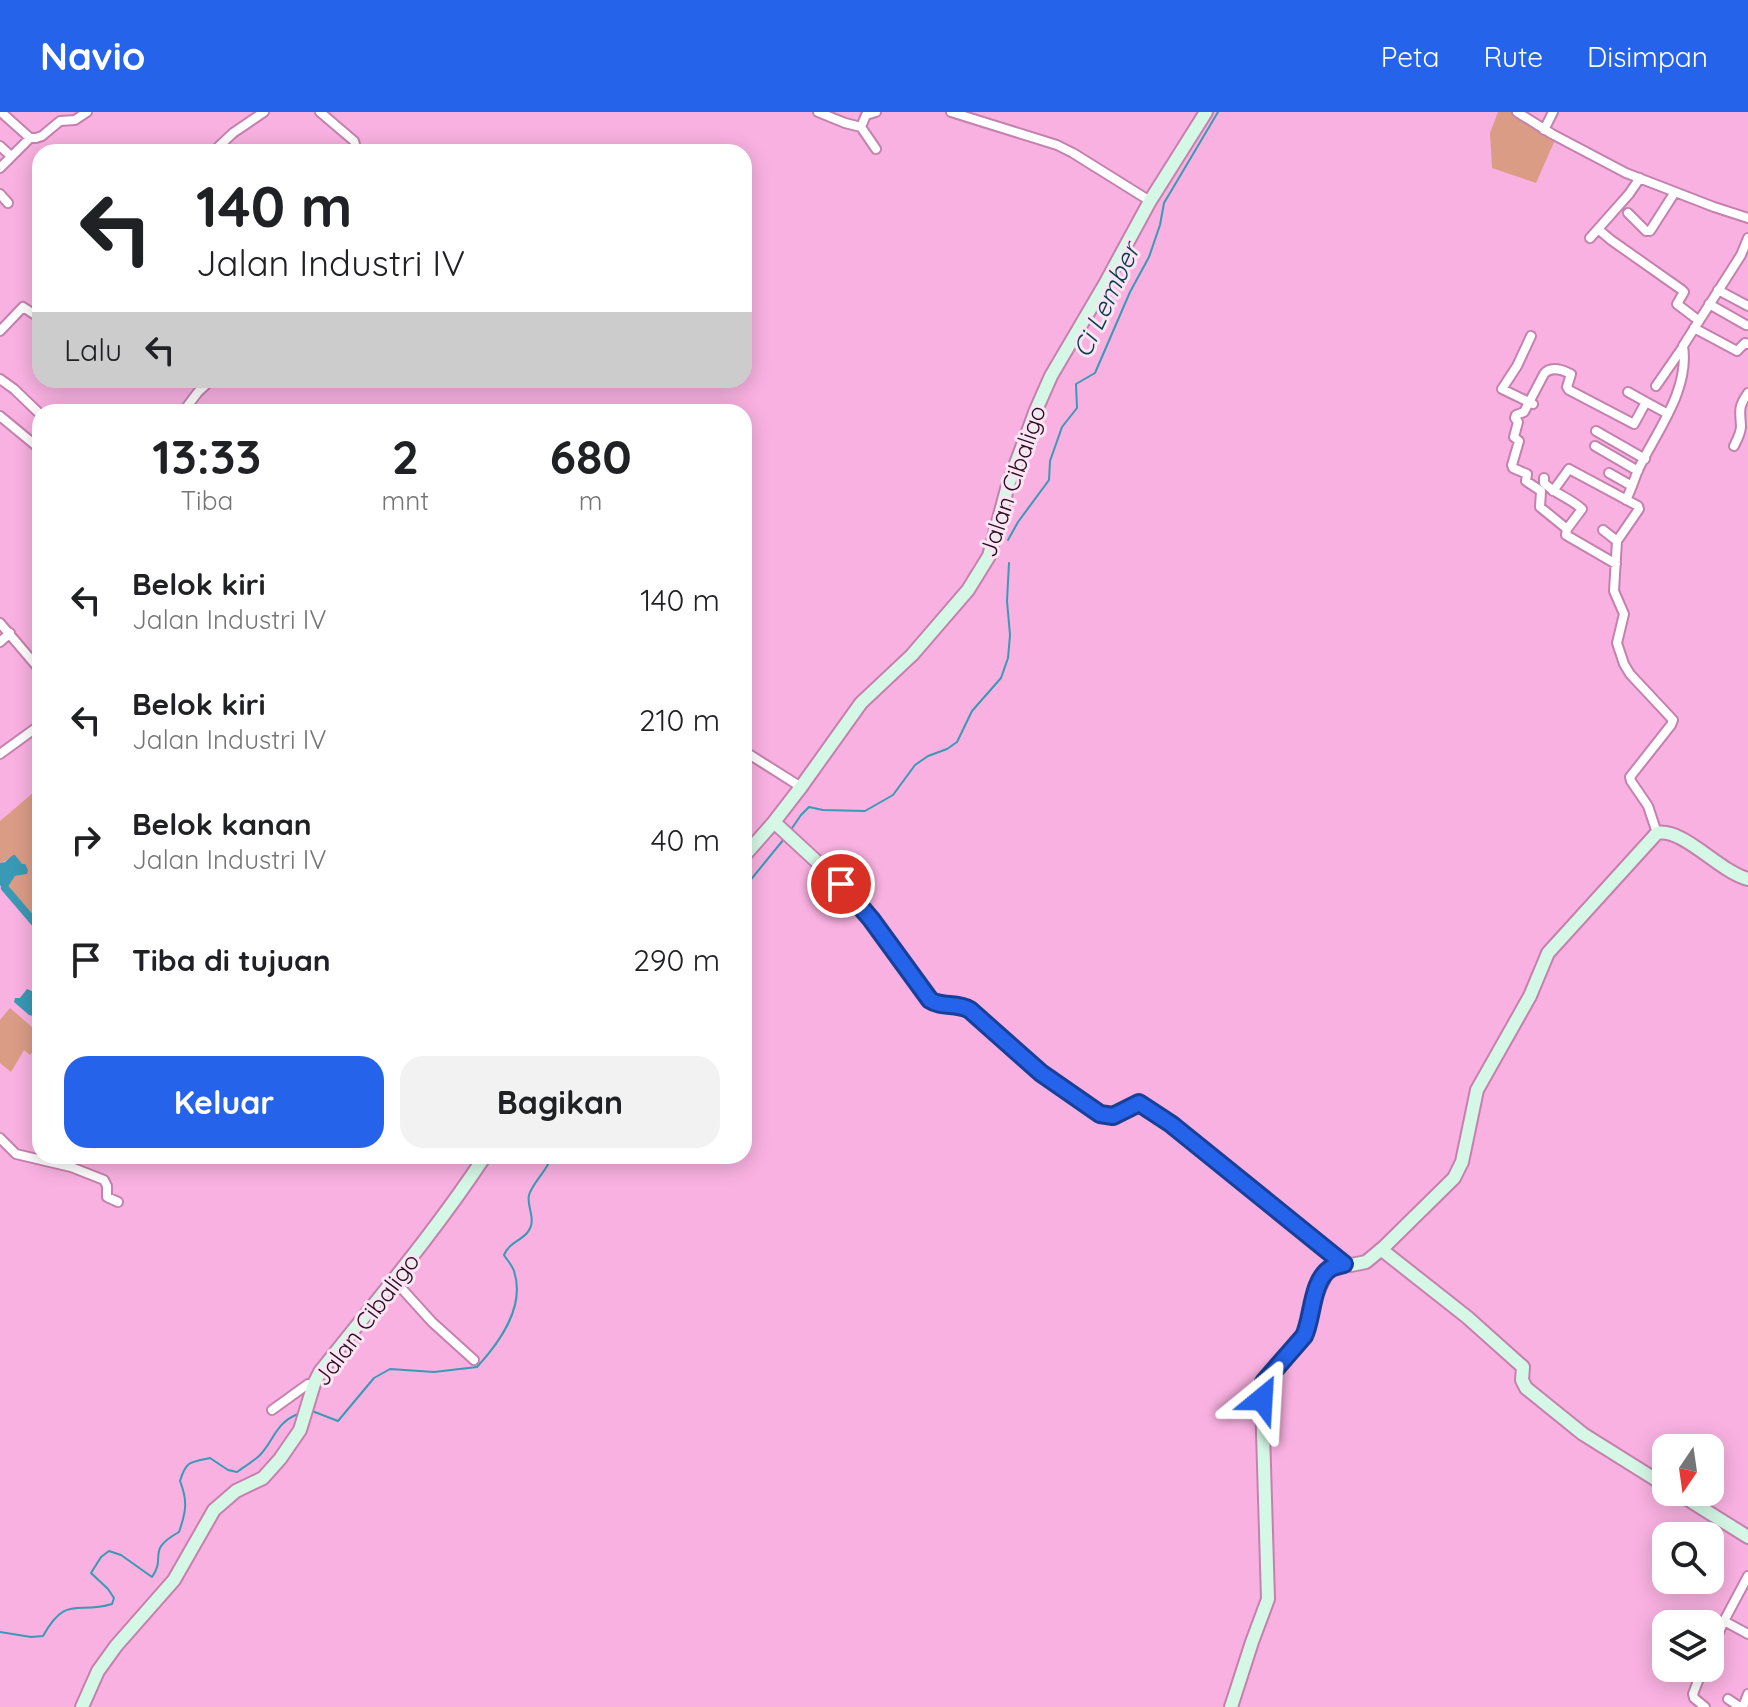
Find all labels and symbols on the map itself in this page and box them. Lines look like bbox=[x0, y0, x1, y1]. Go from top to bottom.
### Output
water label: Ci Lember bbox=[1065, 235, 1148, 362]
street label: Jalan Cibaligo bbox=[972, 401, 1052, 561]
pin bbox=[807, 850, 875, 918]
street label: Jalan Cibaligo bbox=[306, 1247, 426, 1391]
position arrow bbox=[1220, 1357, 1304, 1441]
north arrow bbox=[1652, 1434, 1724, 1506]

